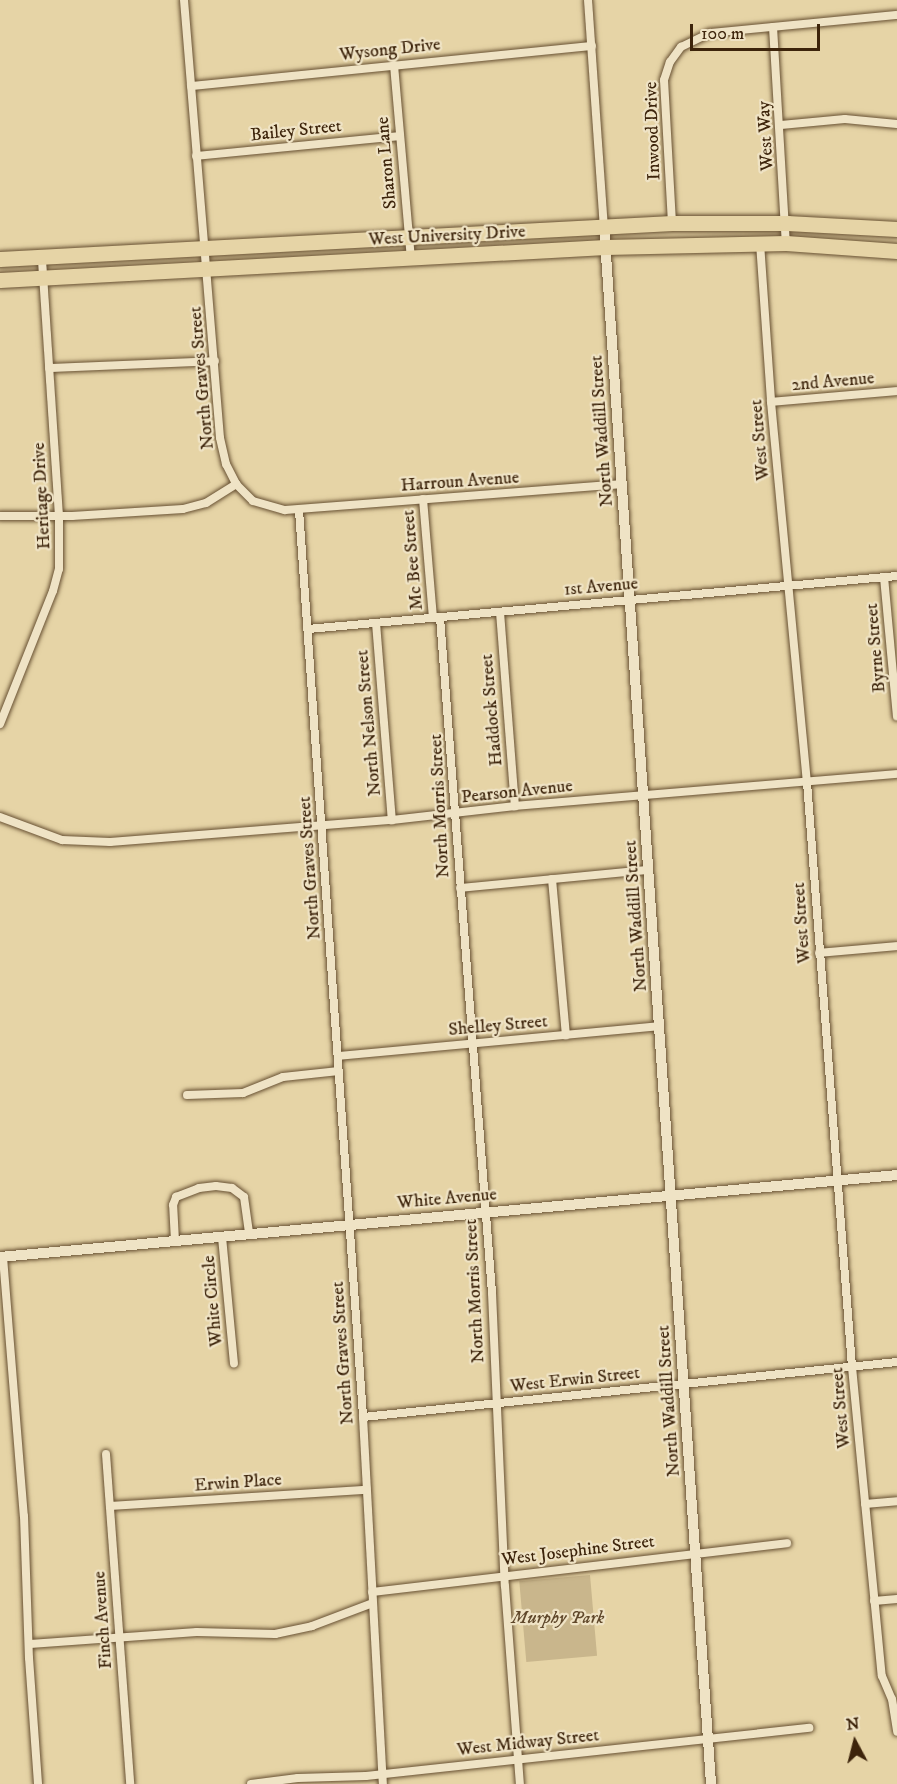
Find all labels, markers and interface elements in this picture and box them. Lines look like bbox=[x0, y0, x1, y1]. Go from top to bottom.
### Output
scale bar bbox=[693, 12, 824, 50]
text: 100 m bbox=[701, 23, 744, 45]
street label: Wysong Drive bbox=[338, 34, 442, 66]
street label: Inwood Drive bbox=[640, 81, 666, 181]
street label: West Way bbox=[753, 100, 779, 172]
street label: Bailey Street bbox=[249, 115, 343, 147]
street label: Sharon Lane bbox=[372, 116, 402, 210]
street label: West University Drive bbox=[368, 221, 526, 251]
street label: North Graves Street bbox=[185, 306, 219, 450]
street label: North Waddill Street bbox=[586, 355, 618, 507]
street label: 2nd Avenue bbox=[791, 368, 875, 396]
street label: West Street bbox=[746, 399, 774, 481]
street label: Heritage Drive bbox=[28, 442, 56, 550]
street label: Harroun Avenue bbox=[400, 467, 520, 497]
street label: Mc Bee Street bbox=[398, 509, 428, 611]
street label: 1st Avenue bbox=[563, 573, 639, 601]
street label: Byrne Street bbox=[861, 602, 891, 694]
street label: North Nelson Street bbox=[352, 649, 386, 797]
street label: Haddock Street bbox=[476, 653, 508, 767]
street label: North Morris Street bbox=[425, 733, 455, 879]
street label: Pearson Avenue bbox=[460, 775, 574, 809]
street label: North Graves Street bbox=[294, 796, 326, 940]
street label: North Waddill Street bbox=[620, 840, 652, 992]
street label: West Street bbox=[788, 882, 816, 964]
street label: Shelley Street bbox=[448, 1011, 548, 1041]
street label: White Avenue bbox=[396, 1184, 498, 1214]
street label: North Morris Street bbox=[460, 1218, 490, 1364]
street label: White Circle bbox=[198, 1254, 228, 1348]
street label: North Graves Street bbox=[327, 1281, 359, 1425]
street label: North Waddill Street bbox=[653, 1325, 685, 1477]
street label: West Erwin Street bbox=[509, 1362, 641, 1398]
street label: West Street bbox=[827, 1367, 855, 1449]
street label: Erwin Place bbox=[194, 1469, 282, 1497]
street label: West Josephine Street bbox=[500, 1531, 656, 1571]
street label: Finch Avenue bbox=[89, 1570, 117, 1670]
park label: Murphy Park bbox=[512, 1607, 604, 1629]
north arrow bbox=[825, 1712, 885, 1772]
text: N bbox=[845, 1713, 861, 1735]
street label: West Midway Street bbox=[456, 1725, 600, 1761]

